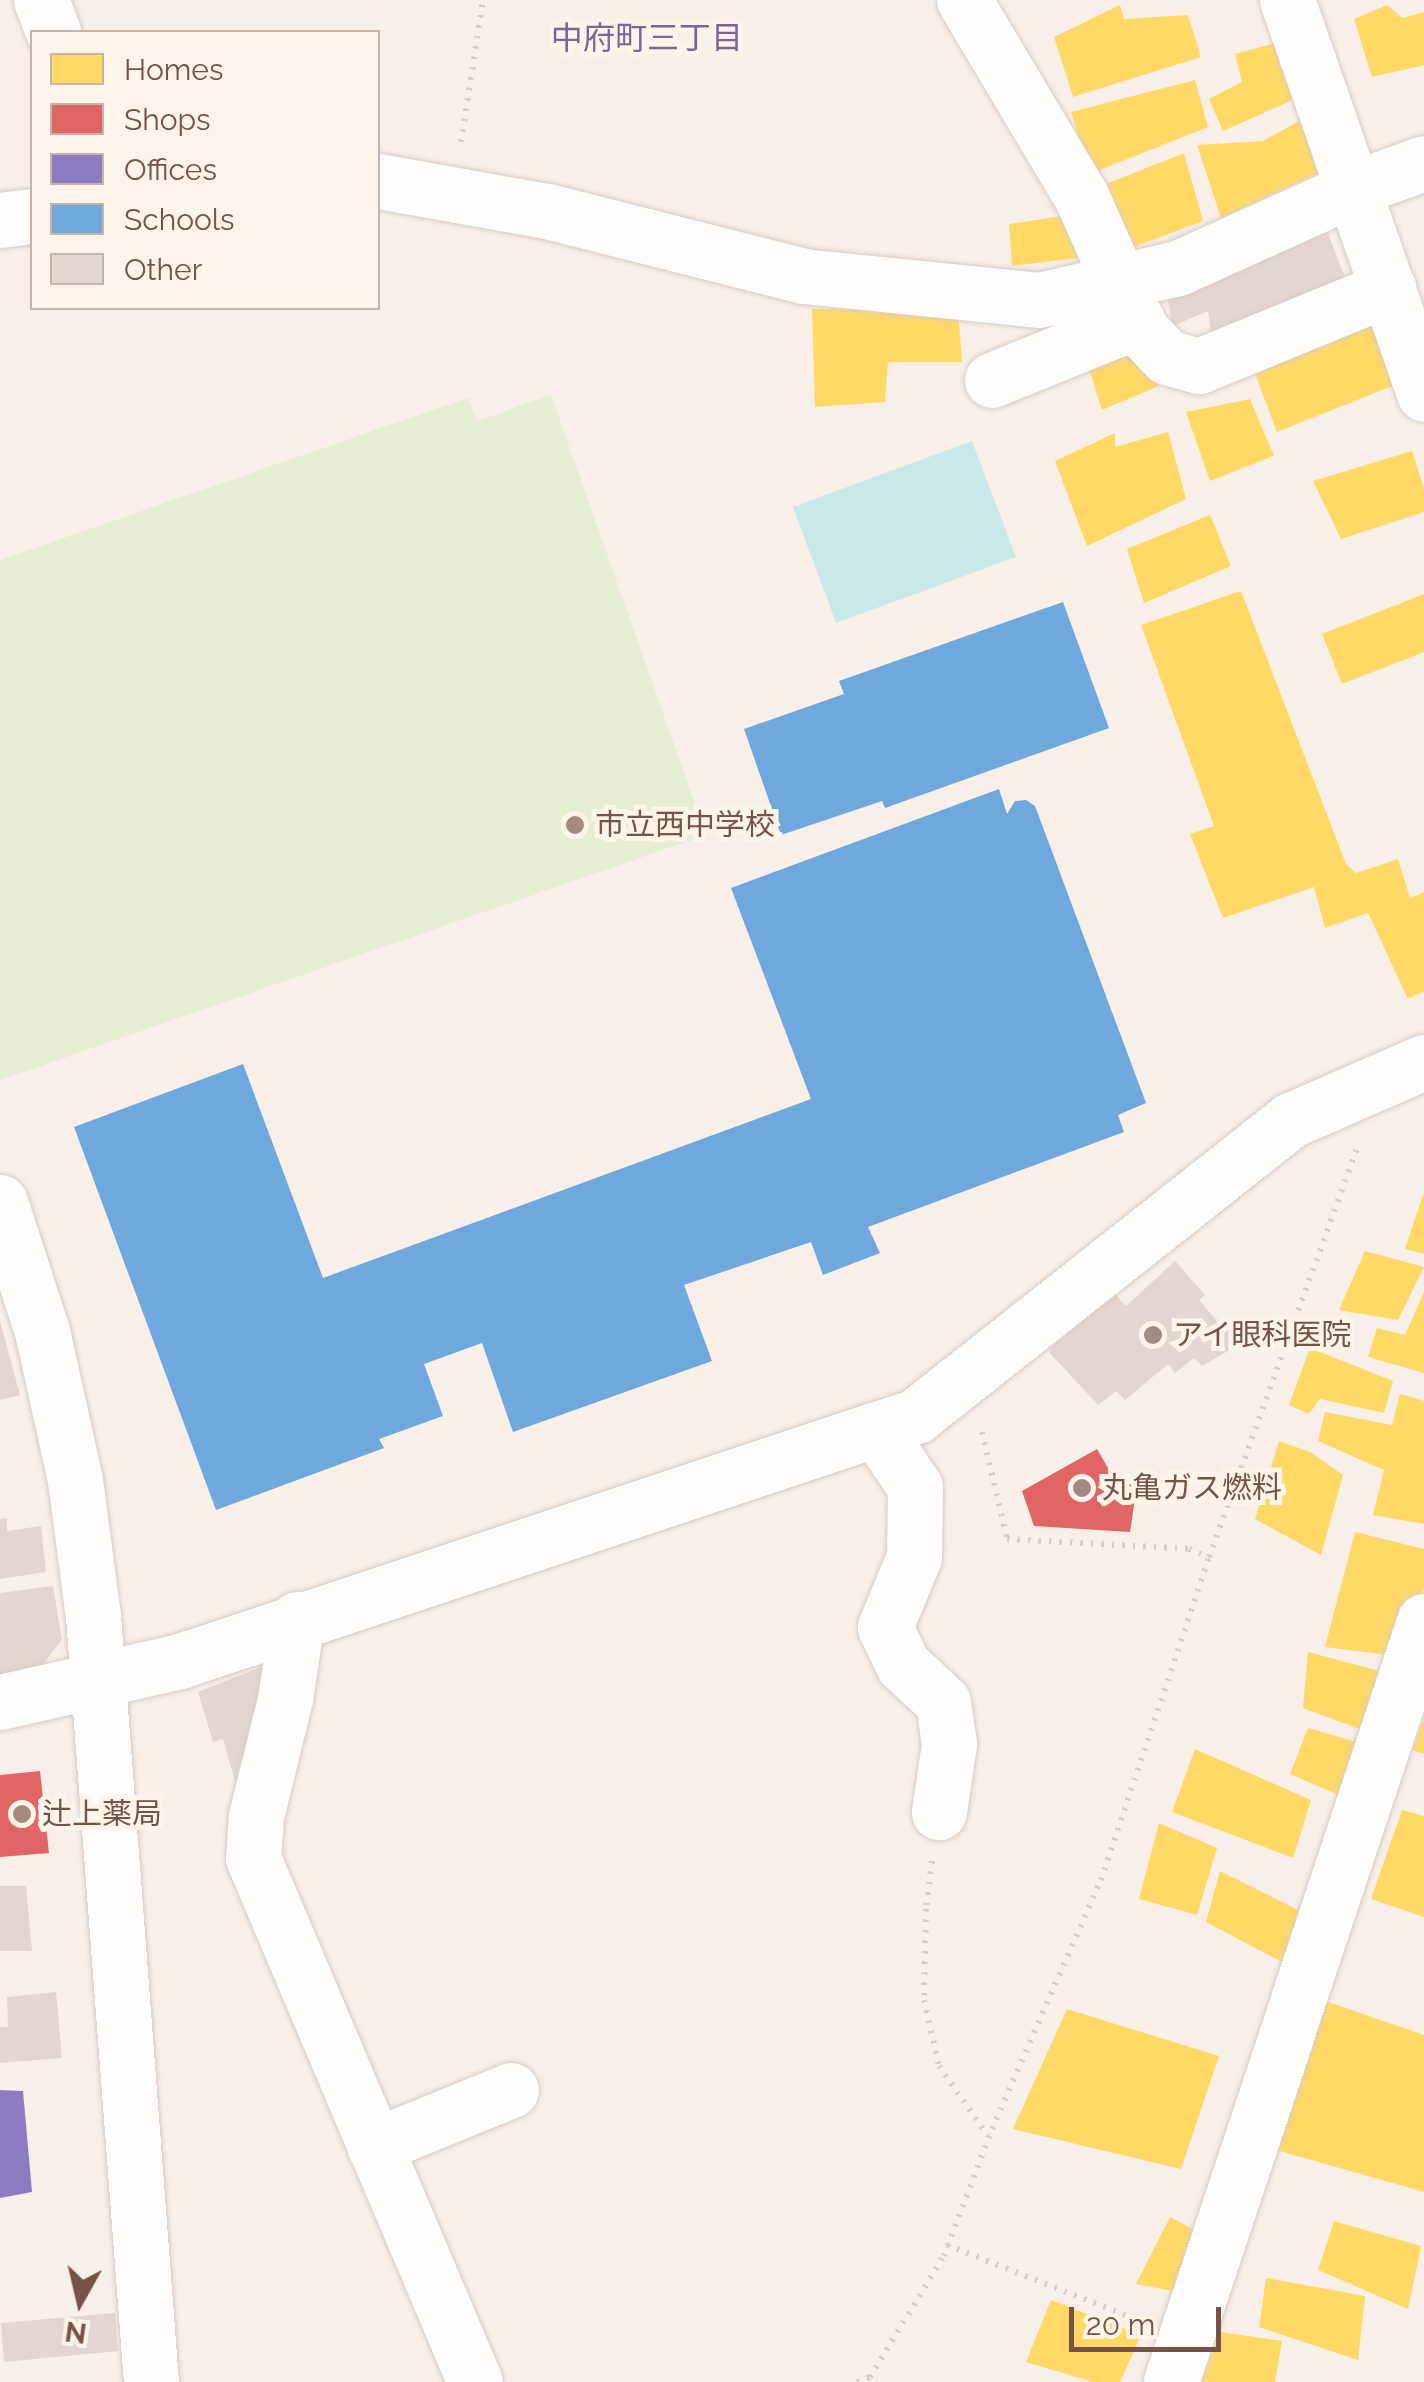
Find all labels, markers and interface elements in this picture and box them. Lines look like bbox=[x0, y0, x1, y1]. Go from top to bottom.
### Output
district label: 中府町三丁目 bbox=[551, 19, 743, 57]
legend bbox=[30, 30, 380, 310]
text: Homes bbox=[124, 52, 223, 87]
text: Shops bbox=[124, 102, 211, 137]
text: Offices bbox=[124, 152, 217, 187]
text: Schools bbox=[124, 202, 235, 237]
text: Other bbox=[124, 252, 202, 287]
place label: 市立西中学校 bbox=[595, 807, 775, 843]
marker: 市立西中学校 bbox=[564, 814, 586, 836]
place label: アイ眼科医院 bbox=[1173, 1317, 1353, 1353]
marker: アイ眼科医院 bbox=[1142, 1324, 1164, 1346]
place label: 丸亀ガス燃料 bbox=[1102, 1470, 1282, 1506]
marker: 丸亀ガス燃料 bbox=[1071, 1477, 1093, 1499]
place label: 辻上薬局 bbox=[42, 1796, 162, 1832]
marker: 辻上薬局 bbox=[11, 1803, 33, 1825]
north arrow bbox=[30, 2252, 130, 2352]
scale bar bbox=[1074, 2287, 1226, 2349]
text: 20 m bbox=[1086, 2307, 1155, 2342]
text: N bbox=[63, 2314, 89, 2350]

